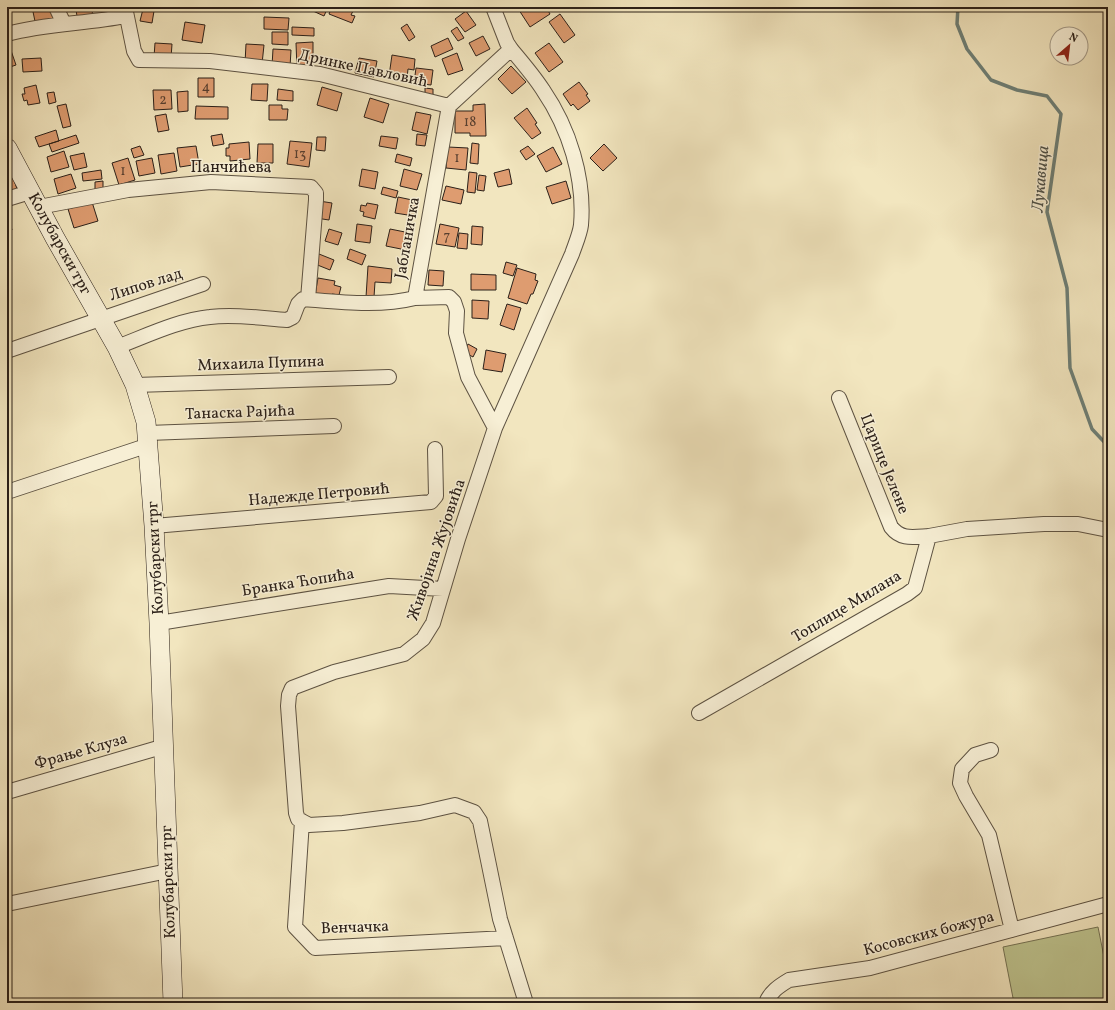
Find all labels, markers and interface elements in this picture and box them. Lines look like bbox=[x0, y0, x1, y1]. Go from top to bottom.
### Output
north arrow bbox=[1049, 26, 1089, 66]
text: N bbox=[1066, 30, 1080, 47]
street label: Дринке Павловић bbox=[296, 45, 430, 93]
house number: 4 bbox=[202, 78, 210, 97]
house number: 2 bbox=[159, 91, 167, 110]
house number: 18 bbox=[464, 113, 476, 132]
house number: 13 bbox=[294, 145, 306, 164]
water label: Лукавица bbox=[1027, 145, 1055, 214]
house number: 1 bbox=[454, 149, 460, 168]
street label: Панчићева bbox=[190, 157, 272, 179]
house number: 1 bbox=[120, 162, 126, 181]
street label: Колубарски трг bbox=[22, 189, 96, 299]
street label: Јабланичка bbox=[390, 195, 426, 281]
house number: 7 bbox=[444, 227, 451, 246]
street label: Липов лад bbox=[107, 263, 185, 307]
street label: Михаила Пупина bbox=[197, 351, 325, 377]
street label: Танаска Рајића bbox=[185, 400, 295, 426]
street label: Царице Јелене bbox=[854, 411, 914, 517]
street label: Живојина Жујовића bbox=[402, 476, 472, 624]
street label: Надежде Петровић bbox=[247, 478, 391, 512]
street label: Колубарски трг bbox=[142, 501, 170, 615]
street label: Бранка Ћопића bbox=[240, 563, 356, 603]
street label: Топлице Милана bbox=[788, 566, 906, 648]
street label: Фрање Клуза bbox=[32, 728, 130, 776]
street label: Колубарски трг bbox=[156, 825, 182, 939]
street label: Косовских божура bbox=[861, 906, 997, 962]
street label: Венчачка bbox=[320, 916, 390, 940]

